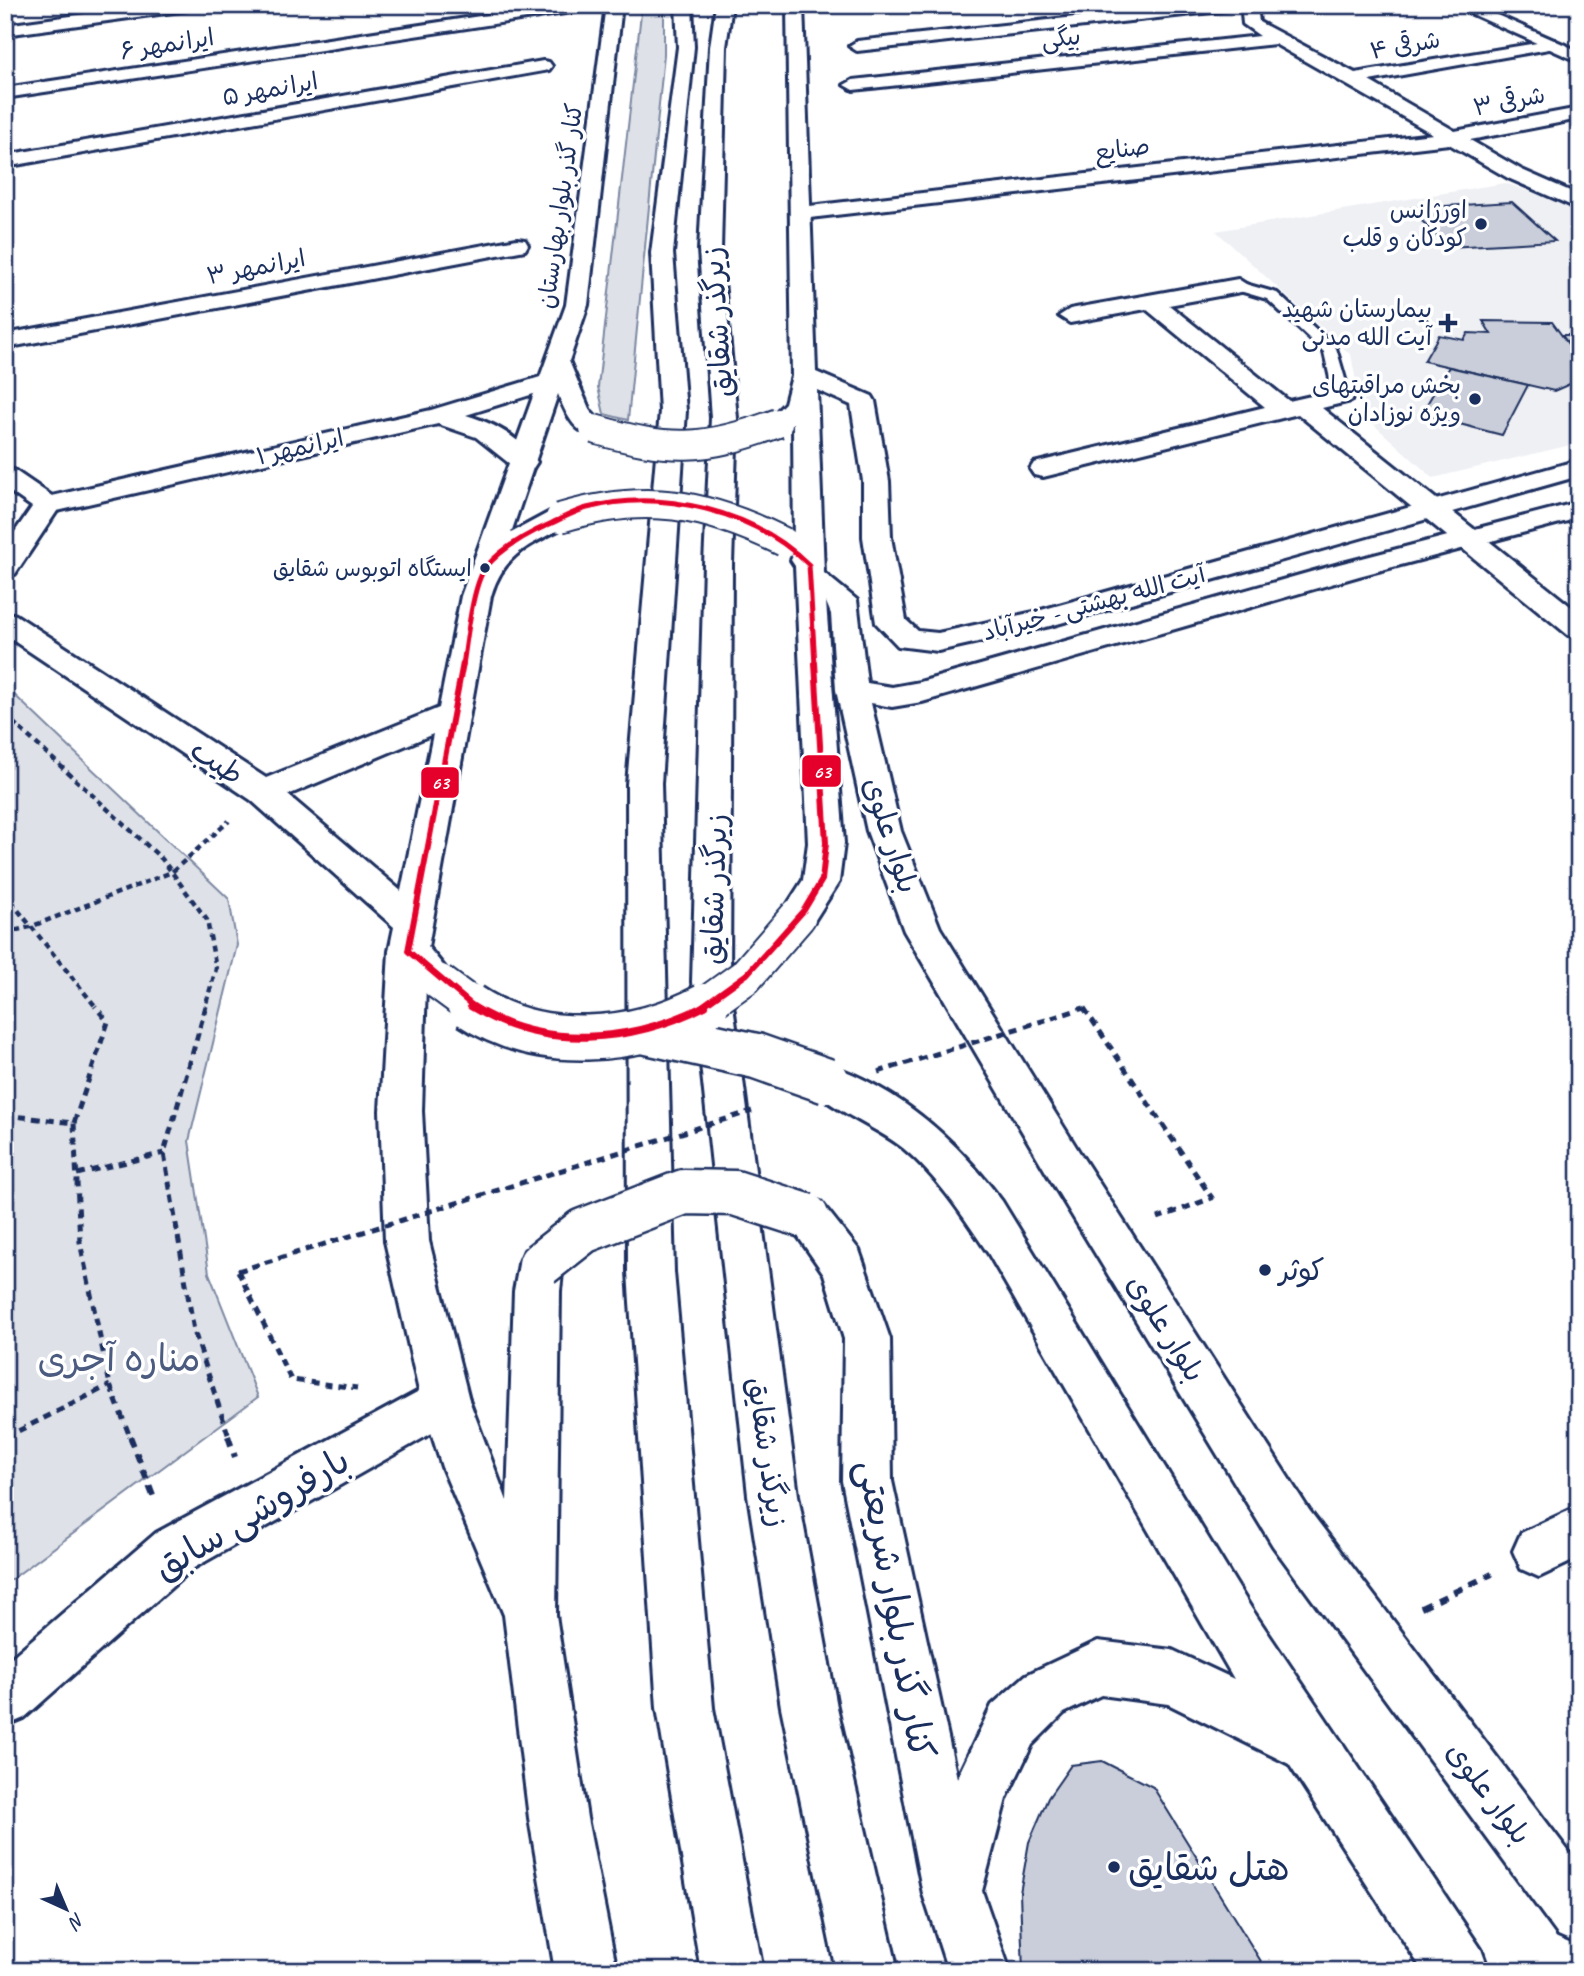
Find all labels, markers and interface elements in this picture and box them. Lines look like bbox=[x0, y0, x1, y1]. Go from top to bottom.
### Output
street label: بیگی bbox=[1040, 21, 1082, 55]
street label: ایرانمهر ۶ bbox=[118, 22, 216, 66]
street label: شرقی ۴ bbox=[1367, 24, 1443, 66]
street label: ایرانمهر ۵ bbox=[220, 66, 320, 112]
street label: شرقی ۳ bbox=[1470, 79, 1548, 123]
street label: کنار گذر بلوار بهارستان bbox=[531, 101, 589, 311]
street label: صنایع bbox=[1093, 131, 1152, 169]
place label: اورژانس کودکان و قلب bbox=[1342, 195, 1467, 253]
marker: اورژانس کودکان و قلب bbox=[1473, 216, 1489, 232]
street label: ایرانمهر ۳ bbox=[204, 243, 308, 291]
street label: زیرگذر شقایق bbox=[693, 245, 741, 399]
place label: بیمارستان شهید آیت الله مدنی bbox=[1281, 294, 1433, 352]
marker: بیمارستان شهید آیت الله مدنی bbox=[1438, 313, 1458, 333]
place label: بخش مراقبتهای ویژه نوزادان bbox=[1312, 370, 1461, 428]
marker: بخش مراقبتهای ویژه نوزادان bbox=[1467, 391, 1483, 407]
street label: ایرانمهر ۱ bbox=[253, 422, 347, 472]
place label: ایستگاه اتوبوس شقایق bbox=[273, 554, 472, 583]
street label: آیت الله بهشتی - خیرآباد bbox=[979, 559, 1210, 647]
marker: ایستگاه اتوبوس شقایق bbox=[478, 561, 492, 575]
street label: طیب bbox=[183, 730, 251, 794]
line badge: 63 bbox=[801, 754, 842, 788]
text: 63 bbox=[813, 760, 833, 784]
line badge: 63 bbox=[420, 766, 460, 799]
text: 63 bbox=[431, 771, 451, 795]
street label: بلوار علوی bbox=[853, 772, 928, 898]
street label: زیرگذر شقایق bbox=[692, 813, 736, 965]
place label: کوثر bbox=[1276, 1251, 1325, 1289]
marker: کوثر bbox=[1257, 1262, 1273, 1278]
street label: بلوار علوی bbox=[1117, 1267, 1214, 1389]
park label: مناره آجری bbox=[38, 1335, 200, 1382]
street label: زیرگذر شقایق bbox=[739, 1374, 797, 1530]
street label: بارفروشی سابق bbox=[144, 1436, 358, 1590]
street label: کنار گذر بلوار شریعتی bbox=[847, 1456, 946, 1762]
street label: بلوار علوی bbox=[1437, 1734, 1540, 1853]
place label: هتل شقایق bbox=[1128, 1844, 1290, 1891]
marker: هتل شقایق bbox=[1106, 1859, 1122, 1875]
north arrow bbox=[32, 1874, 102, 1944]
text: N bbox=[62, 1908, 90, 1935]

